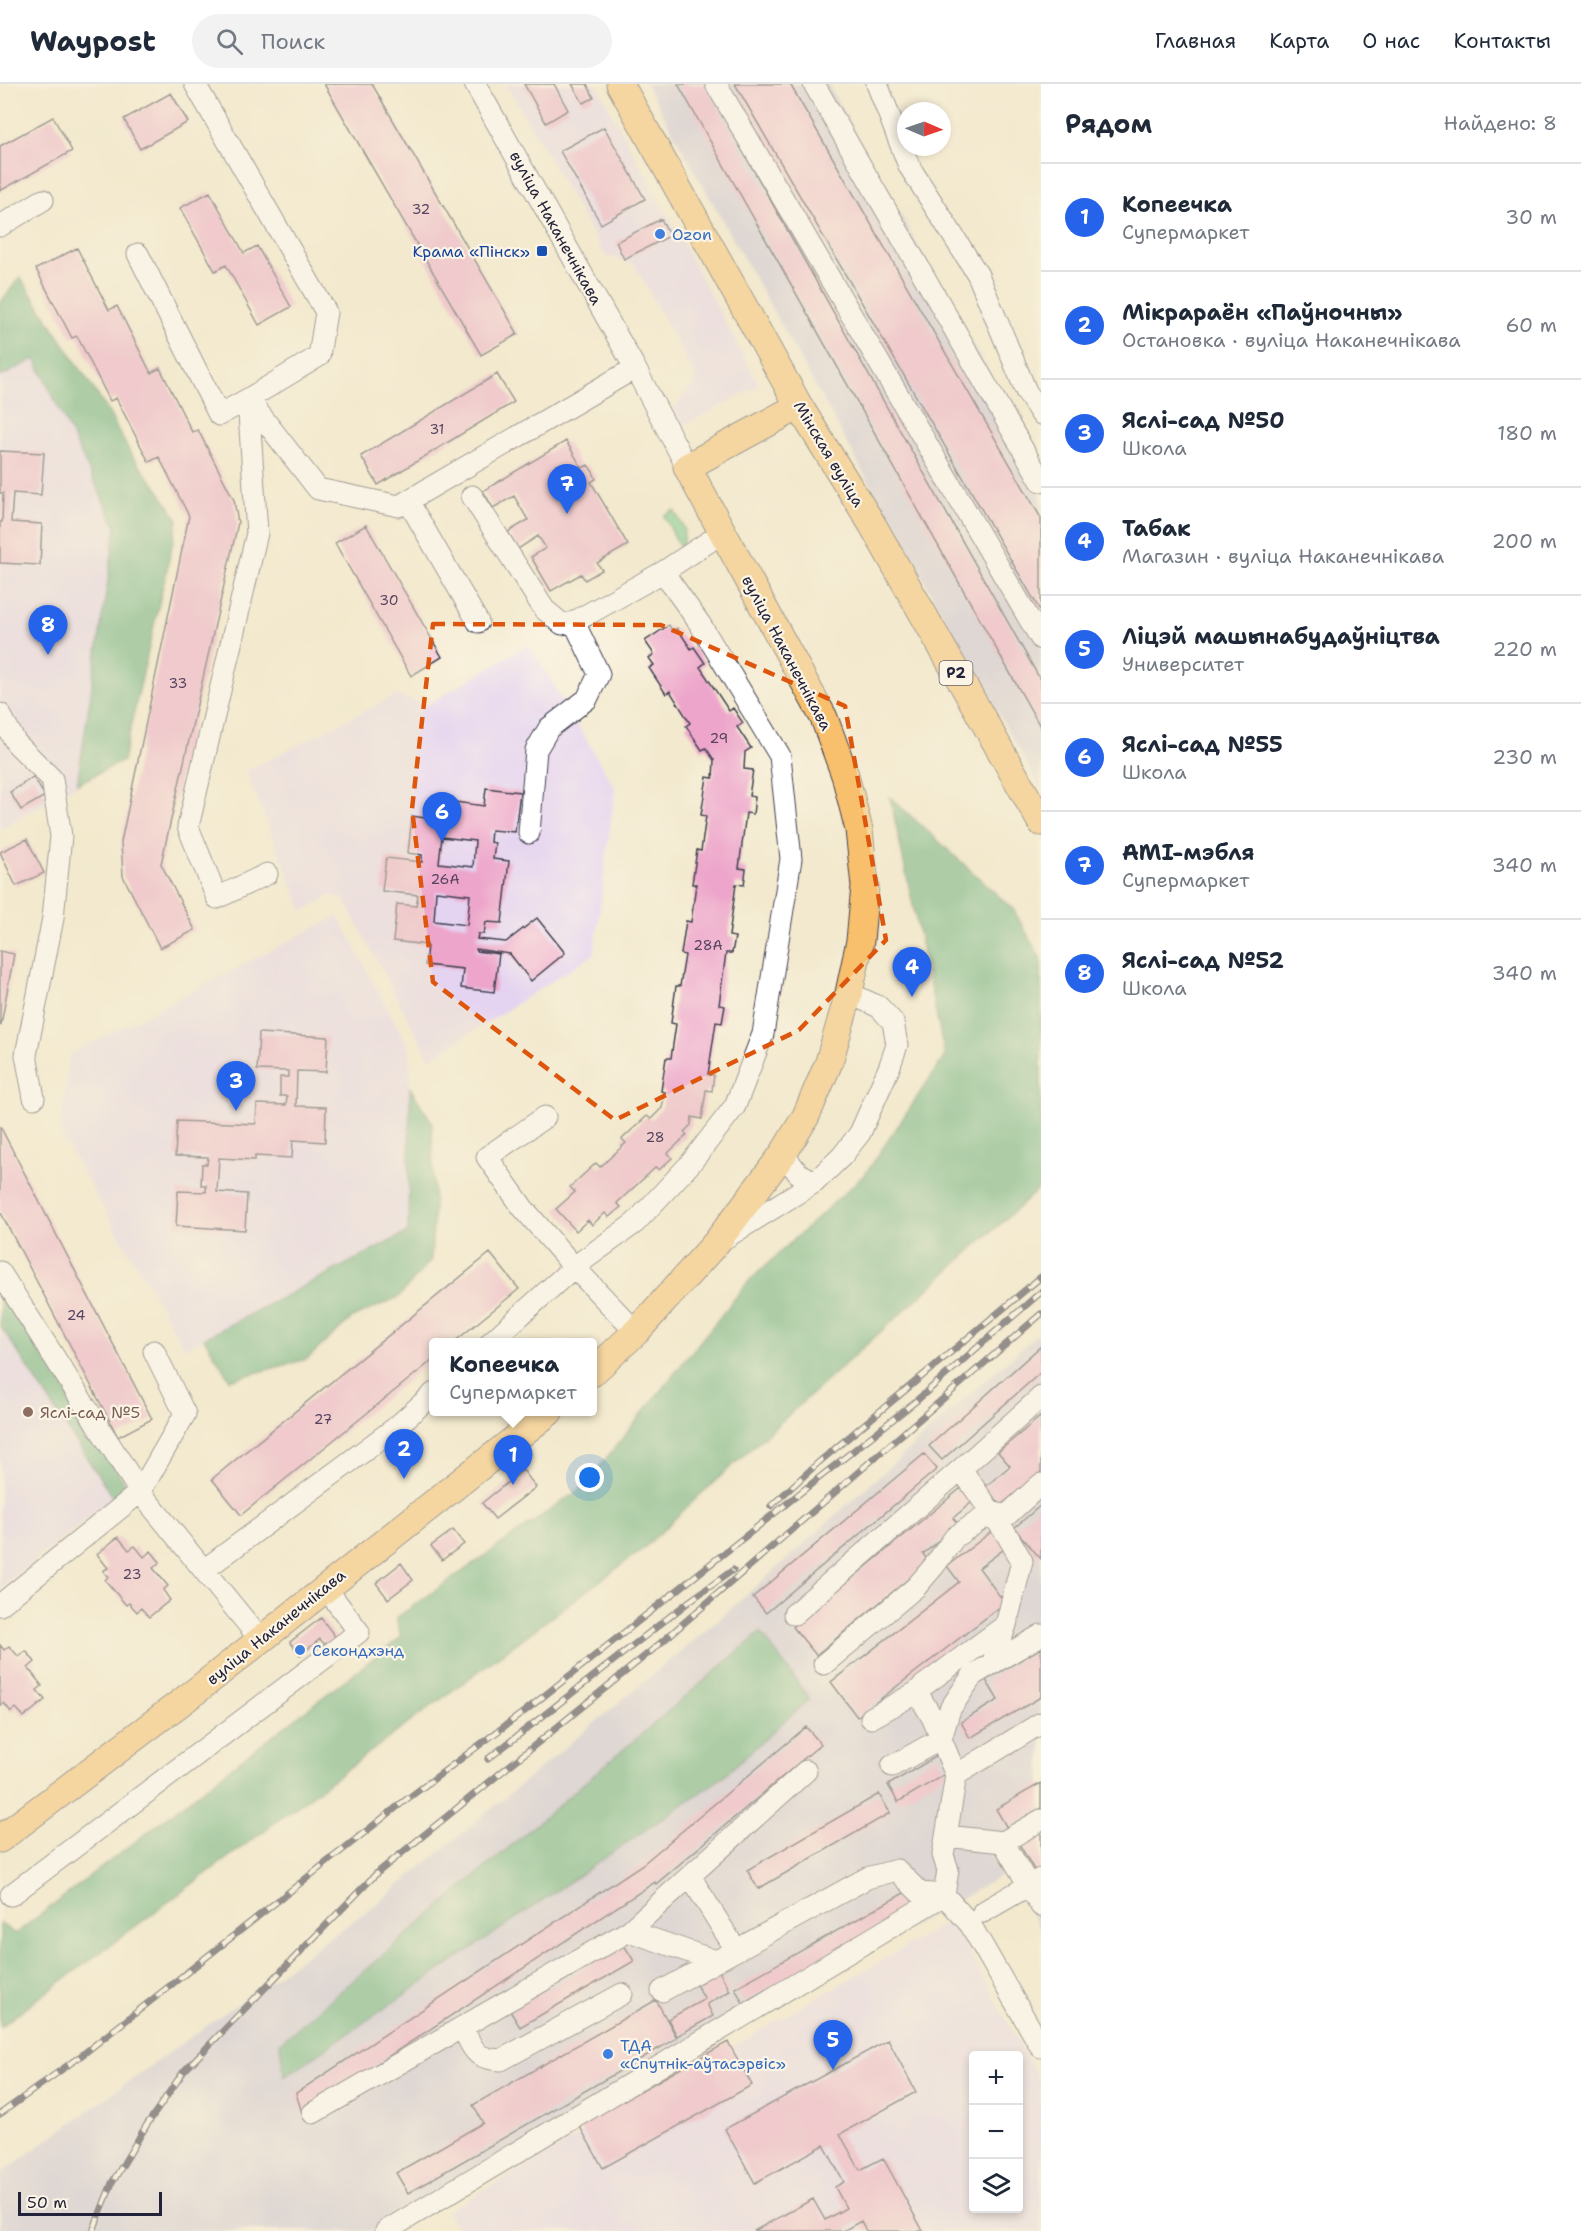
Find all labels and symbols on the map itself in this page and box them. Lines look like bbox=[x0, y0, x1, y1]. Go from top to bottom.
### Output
north arrow bbox=[897, 102, 951, 156]
street label: вуліца Наканечнікава bbox=[505, 147, 607, 309]
house number: 32 bbox=[412, 200, 430, 218]
place label: Ozon bbox=[672, 224, 712, 245]
marker: Ozon bbox=[653, 227, 667, 241]
place label: Крама «Пінск» bbox=[413, 241, 530, 262]
marker: Крама «Пінск» bbox=[535, 244, 549, 258]
street label: Мінская вуліца bbox=[789, 397, 869, 511]
house number: 31 bbox=[430, 420, 444, 438]
pin: 7 bbox=[548, 464, 586, 514]
street label: вуліца Наканечнікава bbox=[737, 572, 837, 734]
house number: 30 bbox=[379, 591, 399, 609]
pin: 8 bbox=[28, 606, 68, 655]
road number: Р2 bbox=[940, 661, 972, 685]
house number: 33 bbox=[169, 674, 187, 692]
house number: 29 bbox=[710, 729, 728, 747]
pin: 6 bbox=[422, 792, 462, 842]
house number: 26А bbox=[430, 870, 460, 888]
house number: 28А bbox=[693, 936, 723, 954]
pin: 4 bbox=[892, 948, 932, 997]
pin: 3 bbox=[216, 1062, 256, 1111]
house number: 28 bbox=[645, 1128, 665, 1146]
house number: 24 bbox=[67, 1306, 86, 1324]
place label: Яслі-сад №5 bbox=[40, 1402, 140, 1423]
marker: Яслі-сад №5 bbox=[21, 1405, 35, 1419]
house number: 27 bbox=[314, 1410, 332, 1428]
pin: 2 bbox=[384, 1430, 424, 1479]
pin: 1 bbox=[494, 1436, 532, 1485]
your location bbox=[575, 1463, 604, 1492]
street label: вуліца Наканечнікава bbox=[202, 1564, 350, 1690]
house number: 23 bbox=[123, 1565, 141, 1583]
place label: Секондхэнд bbox=[312, 1640, 404, 1661]
marker: Секондхэнд bbox=[293, 1643, 307, 1657]
pin: 5 bbox=[814, 2020, 852, 2070]
place label: ТДА «Спутнік-аўтасэрвіс» bbox=[620, 2035, 786, 2074]
marker: ТДА «Спутнік-аўтасэрвіс» bbox=[601, 2047, 615, 2061]
scale bar bbox=[18, 2189, 162, 2216]

